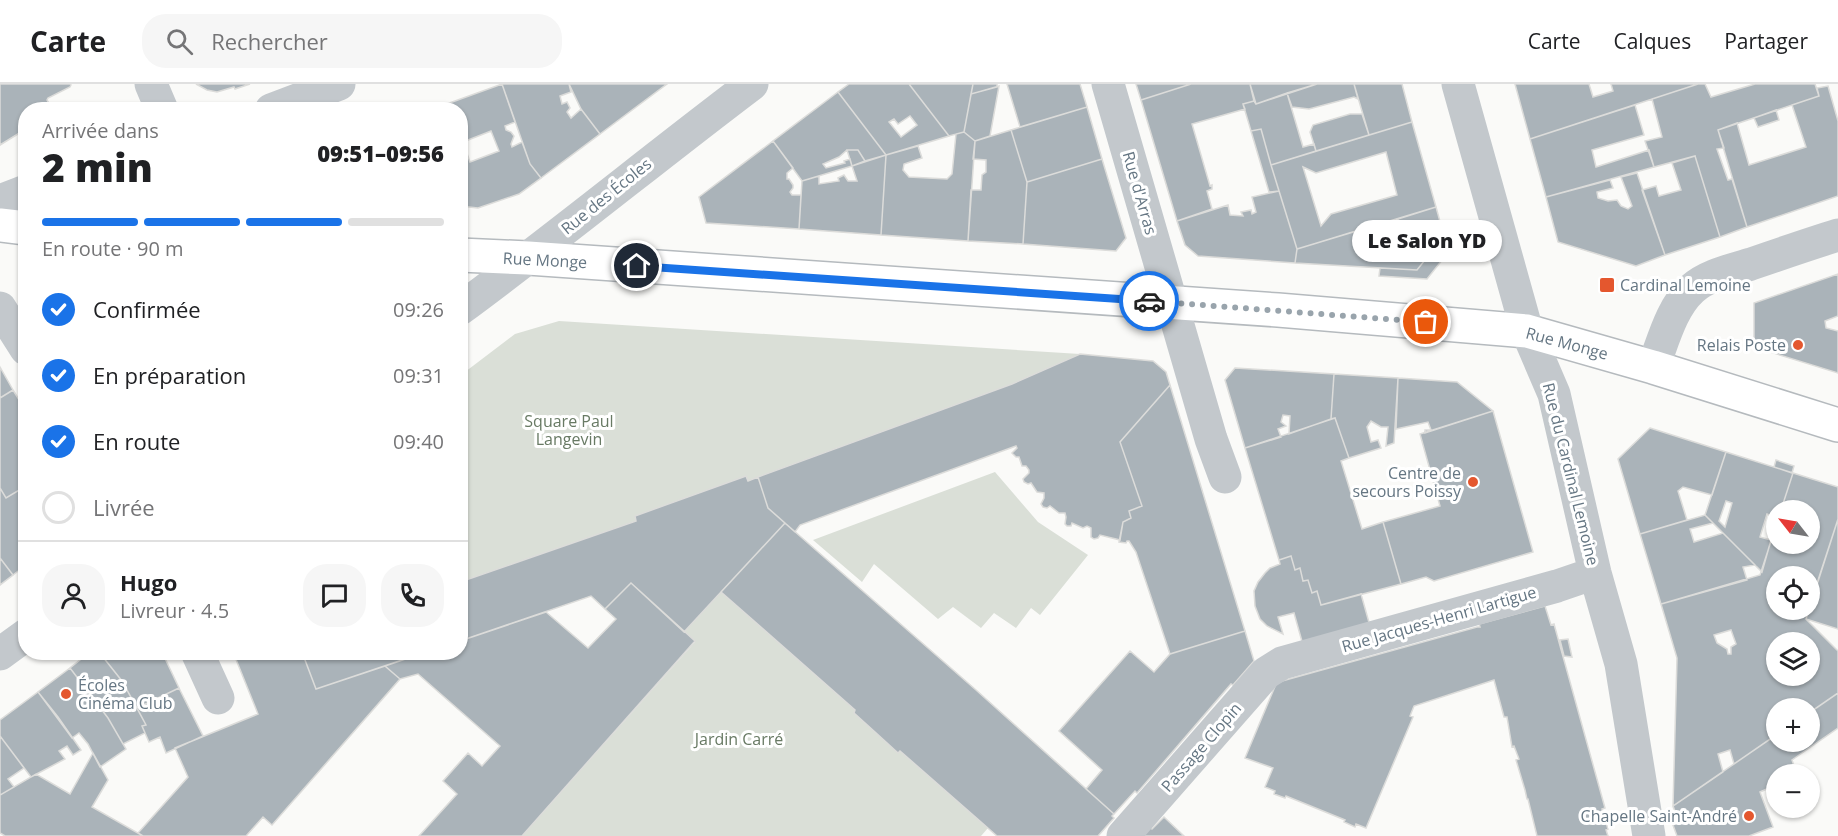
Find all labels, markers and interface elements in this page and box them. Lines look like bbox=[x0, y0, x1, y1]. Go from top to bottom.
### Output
search box bbox=[142, 14, 562, 68]
text: Carte bbox=[30, 22, 106, 60]
icon: search bbox=[163, 25, 196, 58]
text: Rechercher bbox=[211, 26, 328, 56]
text: Carte bbox=[1528, 27, 1580, 55]
text: Calques bbox=[1613, 27, 1691, 55]
text: Partager bbox=[1724, 27, 1808, 55]
text: Arrivée dans bbox=[42, 117, 159, 144]
text: 09:51–09:56 bbox=[317, 138, 444, 168]
text: 2 min bbox=[42, 140, 153, 193]
street label: Rue d'Arras bbox=[1118, 149, 1162, 237]
street label: Rue des Écoles bbox=[556, 153, 656, 239]
callout: Le Salon YD bbox=[1351, 220, 1501, 262]
text: Le Salon YD bbox=[1368, 227, 1486, 254]
text: En route · 90 m bbox=[42, 235, 184, 262]
pin bbox=[611, 240, 662, 291]
street label: Rue Monge bbox=[502, 247, 588, 273]
icon: home bbox=[620, 249, 653, 282]
courier bbox=[1119, 271, 1179, 331]
place label: Cardinal Lemoine bbox=[1620, 274, 1751, 296]
marker: Cardinal Lemoine bbox=[1598, 276, 1616, 294]
icon: car bbox=[1133, 285, 1166, 318]
icon: check bbox=[42, 293, 75, 326]
text: Confirmée bbox=[93, 294, 201, 324]
text: 09:26 bbox=[393, 296, 444, 323]
pin bbox=[1400, 296, 1451, 347]
icon: bag bbox=[1409, 305, 1442, 338]
street label: Rue Monge bbox=[1523, 321, 1611, 365]
place label: Relais Poste bbox=[1697, 334, 1786, 356]
marker: Relais Poste bbox=[1791, 338, 1805, 352]
icon: check bbox=[42, 359, 75, 392]
text: En préparation bbox=[93, 360, 246, 390]
text: 09:31 bbox=[393, 362, 444, 389]
street label: Rue du Cardinal Lemoine bbox=[1538, 380, 1604, 568]
park label: Square Paul Langevin bbox=[524, 410, 614, 450]
icon: check bbox=[42, 425, 75, 458]
text: En route bbox=[93, 426, 180, 456]
text: 09:40 bbox=[393, 428, 444, 455]
place label: Centre de secours Poissy bbox=[1352, 462, 1462, 502]
marker: Centre de secours Poissy bbox=[1466, 475, 1480, 489]
text: Livrée bbox=[93, 492, 155, 522]
north arrow bbox=[1766, 500, 1820, 554]
map controls bbox=[1766, 500, 1820, 818]
button: person bbox=[42, 564, 105, 627]
button: chat bbox=[303, 564, 366, 627]
button: phone bbox=[381, 564, 444, 627]
button: locate bbox=[1766, 566, 1820, 620]
text: Hugo bbox=[120, 567, 177, 597]
street label: Rue Jacques-Henri Lartigue bbox=[1339, 581, 1539, 657]
text: Livreur · 4.5 bbox=[120, 597, 229, 624]
button: layers bbox=[1766, 632, 1820, 686]
place label: Écoles Cinéma Club bbox=[78, 674, 173, 714]
marker: Écoles Cinéma Club bbox=[59, 687, 73, 701]
street label: Passage Clopin bbox=[1156, 698, 1246, 796]
button: + bbox=[1766, 698, 1820, 752]
park label: Jardin Carré bbox=[693, 728, 783, 750]
button: − bbox=[1766, 764, 1820, 818]
place label: Chapelle Saint-André bbox=[1581, 805, 1737, 827]
marker: Chapelle Saint-André bbox=[1742, 809, 1756, 823]

